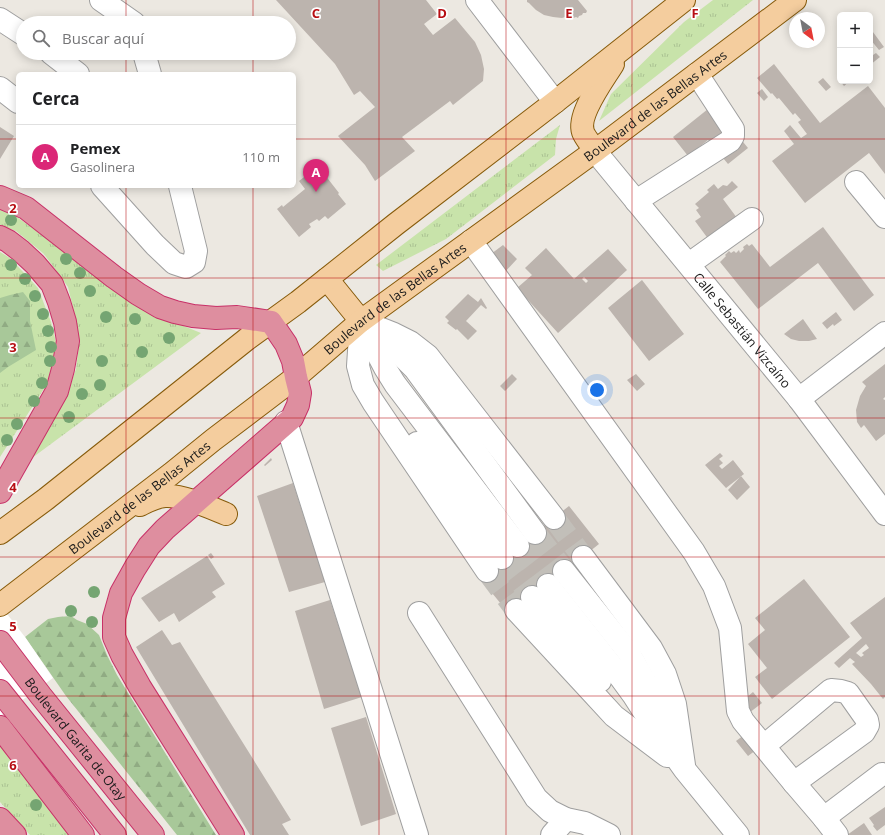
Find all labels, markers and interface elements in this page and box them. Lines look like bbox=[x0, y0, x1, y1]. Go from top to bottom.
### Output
text: C bbox=[312, 4, 320, 22]
text: D bbox=[437, 4, 447, 22]
text: E bbox=[565, 4, 573, 22]
text: F bbox=[691, 4, 699, 22]
north arrow bbox=[789, 12, 825, 48]
map controls bbox=[837, 12, 873, 84]
button: + bbox=[837, 12, 873, 48]
search box bbox=[16, 16, 296, 60]
icon: search bbox=[30, 27, 52, 49]
text: Buscar aquí bbox=[62, 28, 144, 48]
street label: Boulevard de las Bellas Artes bbox=[580, 46, 730, 165]
button: − bbox=[837, 48, 873, 84]
text: Cerca bbox=[32, 87, 80, 110]
text: Pemex bbox=[70, 138, 121, 158]
text: A bbox=[41, 148, 49, 166]
text: 110 m bbox=[242, 148, 280, 166]
text: Gasolinera bbox=[70, 158, 135, 176]
pin: A bbox=[303, 159, 329, 192]
text: 2 bbox=[9, 199, 17, 217]
street label: Boulevard de las Bellas Artes bbox=[320, 238, 470, 358]
street label: Calle Sebastián Vizcaíno bbox=[689, 269, 795, 392]
text: 3 bbox=[9, 338, 17, 356]
your location bbox=[587, 380, 607, 400]
street label: Boulevard de las Bellas Artes bbox=[65, 437, 214, 558]
text: 4 bbox=[9, 478, 17, 496]
text: 5 bbox=[9, 617, 17, 635]
street label: Boulevard Garita de Otay bbox=[21, 674, 131, 805]
text: 6 bbox=[9, 756, 17, 774]

